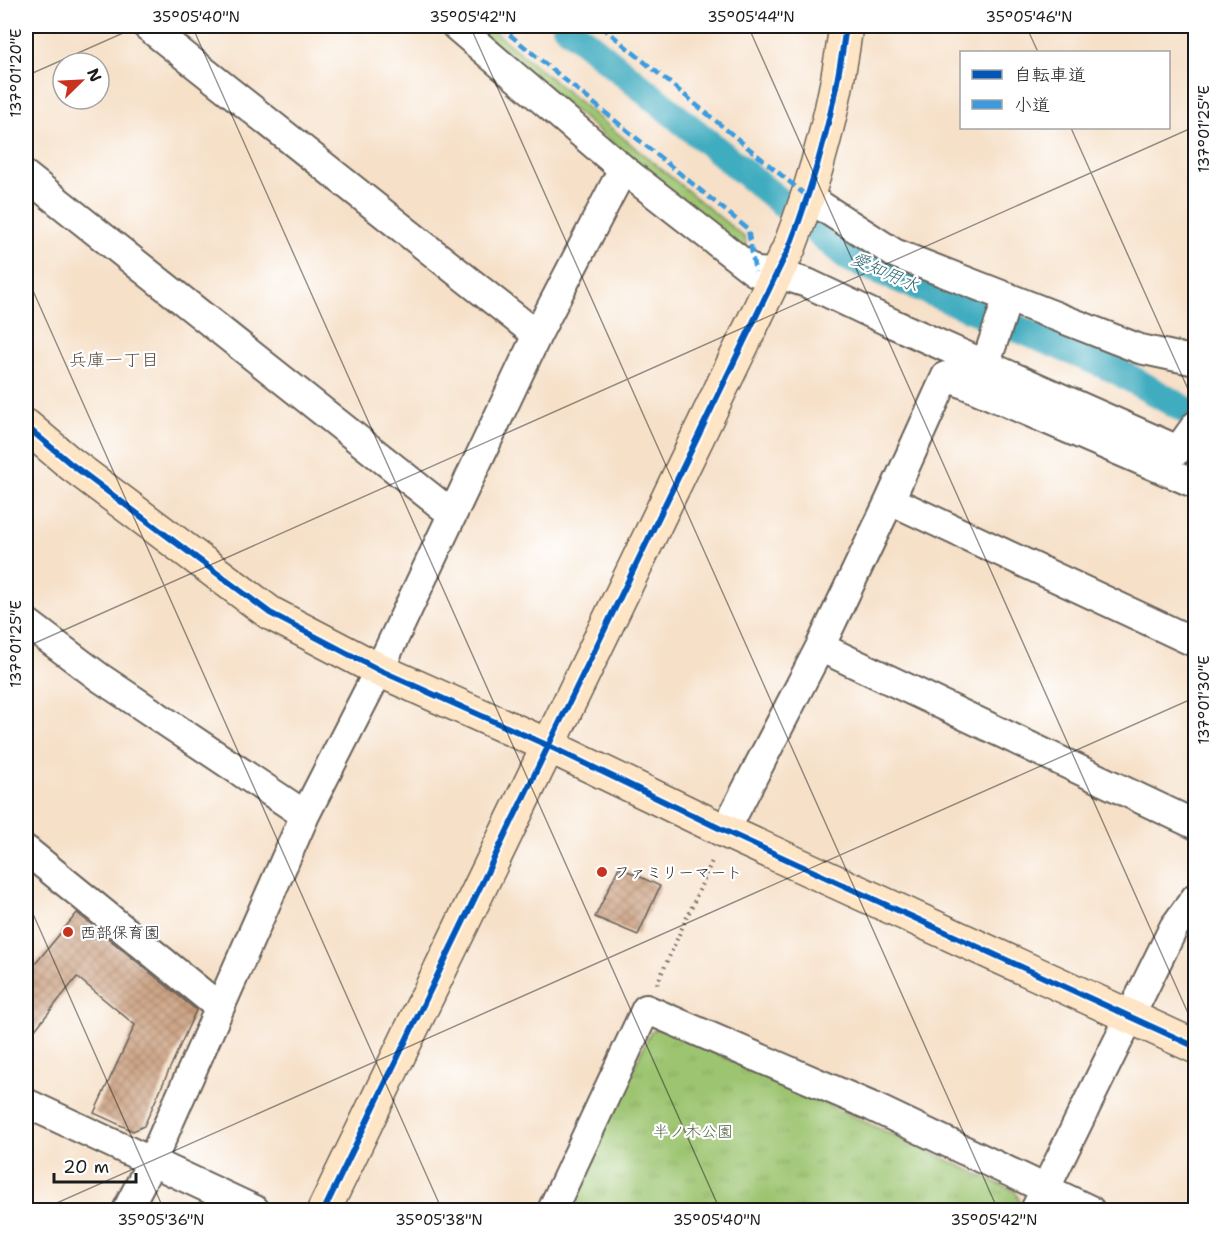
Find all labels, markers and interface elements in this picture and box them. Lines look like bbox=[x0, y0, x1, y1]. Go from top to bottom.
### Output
text: 35°05'40"N bbox=[152, 7, 240, 27]
text: 35°05'42"N bbox=[430, 7, 516, 27]
text: 35°05'44"N bbox=[707, 7, 795, 27]
text: 35°05'46"N bbox=[986, 7, 1072, 27]
text: 137°01'20"E bbox=[6, 29, 26, 117]
north arrow bbox=[51, 51, 111, 111]
legend bbox=[960, 51, 1170, 129]
text: 自転車道 bbox=[1014, 63, 1086, 87]
text: N bbox=[82, 65, 106, 85]
text: 137°01'25"E bbox=[1194, 85, 1214, 173]
text: 小道 bbox=[1014, 93, 1050, 117]
water label: 愛知用水 bbox=[847, 246, 923, 298]
district label: 兵庫一丁目 bbox=[69, 348, 159, 372]
text: 137°01'25"E bbox=[6, 600, 26, 688]
text: 137°01'30"E bbox=[1194, 655, 1214, 745]
place label: ファミリーマート bbox=[614, 862, 742, 883]
marker: ファミリーマート bbox=[595, 865, 609, 879]
place label: 西部保育園 bbox=[80, 922, 160, 943]
marker: 西部保育園 bbox=[61, 925, 75, 939]
park label: 半ノ木公園 bbox=[653, 1121, 733, 1142]
scale bar bbox=[54, 1146, 136, 1184]
text: 20 m bbox=[63, 1155, 109, 1179]
text: 35°05'36"N bbox=[118, 1210, 204, 1230]
text: 35°05'38"N bbox=[395, 1210, 483, 1230]
text: 35°05'40"N bbox=[673, 1210, 761, 1230]
text: 35°05'42"N bbox=[951, 1210, 1037, 1230]

